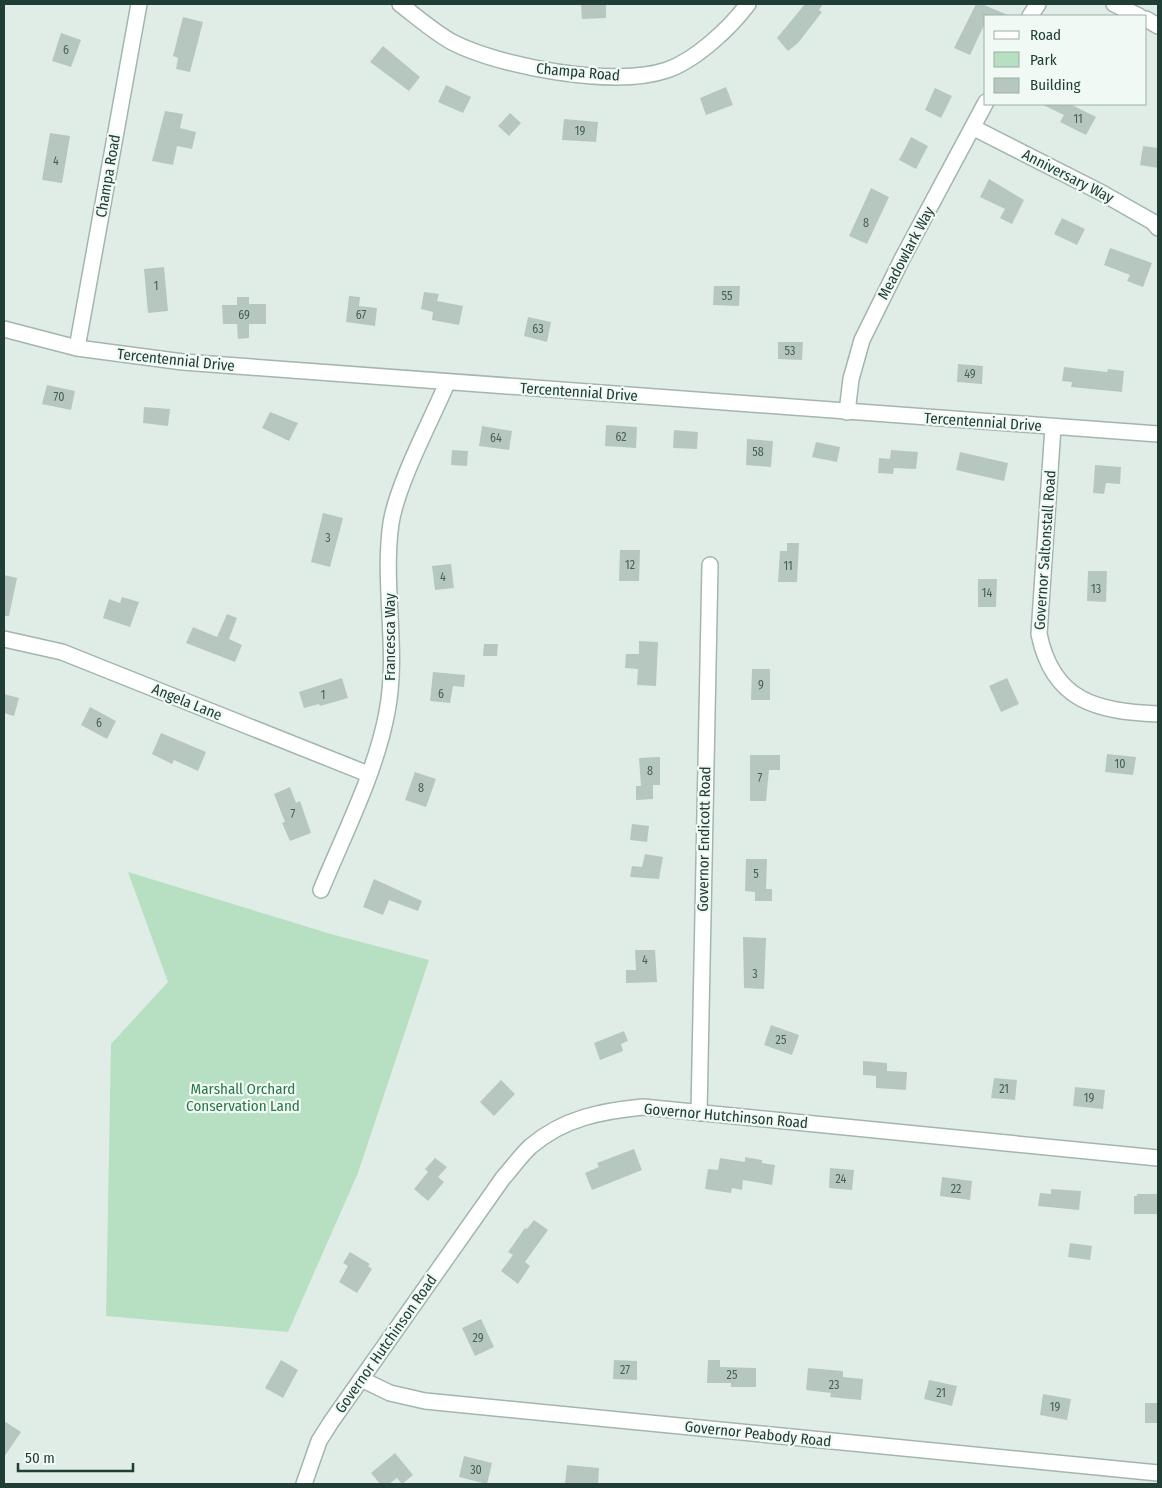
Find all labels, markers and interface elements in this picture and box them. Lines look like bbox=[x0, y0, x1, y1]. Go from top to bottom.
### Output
legend bbox=[984, 15, 1147, 105]
text: Road bbox=[1030, 26, 1061, 44]
house number: 6 bbox=[63, 43, 69, 57]
text: Park bbox=[1030, 51, 1057, 69]
street label: Champa Road bbox=[535, 59, 621, 85]
text: Building bbox=[1030, 76, 1081, 94]
house number: 11 bbox=[1073, 112, 1083, 126]
house number: 19 bbox=[575, 124, 585, 138]
street label: Champa Road bbox=[92, 133, 124, 219]
street label: Anniversary Way bbox=[1019, 145, 1117, 207]
house number: 4 bbox=[53, 154, 59, 168]
street label: Meadowlark Way bbox=[874, 203, 938, 303]
house number: 8 bbox=[863, 216, 869, 230]
house number: 1 bbox=[154, 279, 158, 293]
house number: 55 bbox=[722, 289, 733, 303]
house number: 69 bbox=[238, 308, 250, 322]
house number: 67 bbox=[356, 308, 366, 322]
house number: 63 bbox=[532, 322, 544, 336]
house number: 53 bbox=[785, 344, 795, 358]
street label: Tercentennial Drive bbox=[116, 345, 236, 375]
house number: 49 bbox=[964, 367, 976, 381]
street label: Tercentennial Drive bbox=[520, 379, 638, 405]
house number: 70 bbox=[54, 390, 64, 404]
street label: Tercentennial Drive bbox=[924, 409, 1042, 435]
house number: 62 bbox=[615, 430, 627, 444]
house number: 64 bbox=[490, 431, 502, 445]
house number: 58 bbox=[752, 445, 764, 459]
street label: Governor Saltonstall Road bbox=[1030, 469, 1060, 631]
house number: 3 bbox=[325, 531, 331, 545]
house number: 12 bbox=[625, 558, 635, 572]
house number: 11 bbox=[783, 559, 793, 573]
house number: 4 bbox=[440, 570, 446, 584]
house number: 13 bbox=[1091, 582, 1101, 596]
house number: 14 bbox=[982, 586, 992, 600]
street label: Francesca Way bbox=[381, 593, 399, 681]
house number: 9 bbox=[758, 678, 764, 692]
street label: Angela Lane bbox=[149, 680, 225, 724]
house number: 6 bbox=[438, 687, 444, 701]
house number: 1 bbox=[321, 688, 325, 702]
house number: 6 bbox=[96, 716, 102, 730]
house number: 10 bbox=[1115, 757, 1125, 771]
house number: 8 bbox=[647, 764, 653, 778]
street label: Governor Endicott Road bbox=[694, 766, 714, 912]
house number: 7 bbox=[758, 771, 763, 785]
house number: 8 bbox=[418, 781, 424, 795]
house number: 7 bbox=[291, 807, 296, 821]
house number: 5 bbox=[753, 867, 759, 881]
house number: 4 bbox=[642, 953, 648, 967]
house number: 3 bbox=[752, 967, 758, 981]
house number: 25 bbox=[776, 1033, 787, 1047]
park label: Marshall Orchard Conservation Land bbox=[186, 1080, 300, 1115]
house number: 21 bbox=[999, 1082, 1009, 1096]
house number: 19 bbox=[1084, 1091, 1094, 1105]
street label: Governor Hutchinson Road bbox=[643, 1100, 809, 1132]
house number: 24 bbox=[836, 1172, 847, 1186]
house number: 22 bbox=[951, 1182, 961, 1196]
street label: Governor Hutchinson Road bbox=[331, 1271, 441, 1417]
house number: 29 bbox=[472, 1331, 484, 1345]
house number: 27 bbox=[620, 1363, 630, 1377]
house number: 25 bbox=[727, 1368, 738, 1382]
house number: 23 bbox=[829, 1378, 839, 1392]
house number: 21 bbox=[936, 1386, 946, 1400]
house number: 19 bbox=[1050, 1400, 1060, 1414]
street label: Governor Peabody Road bbox=[684, 1417, 832, 1451]
scale bar bbox=[18, 1440, 132, 1472]
text: 50 m bbox=[25, 1449, 55, 1467]
house number: 30 bbox=[470, 1463, 482, 1477]

